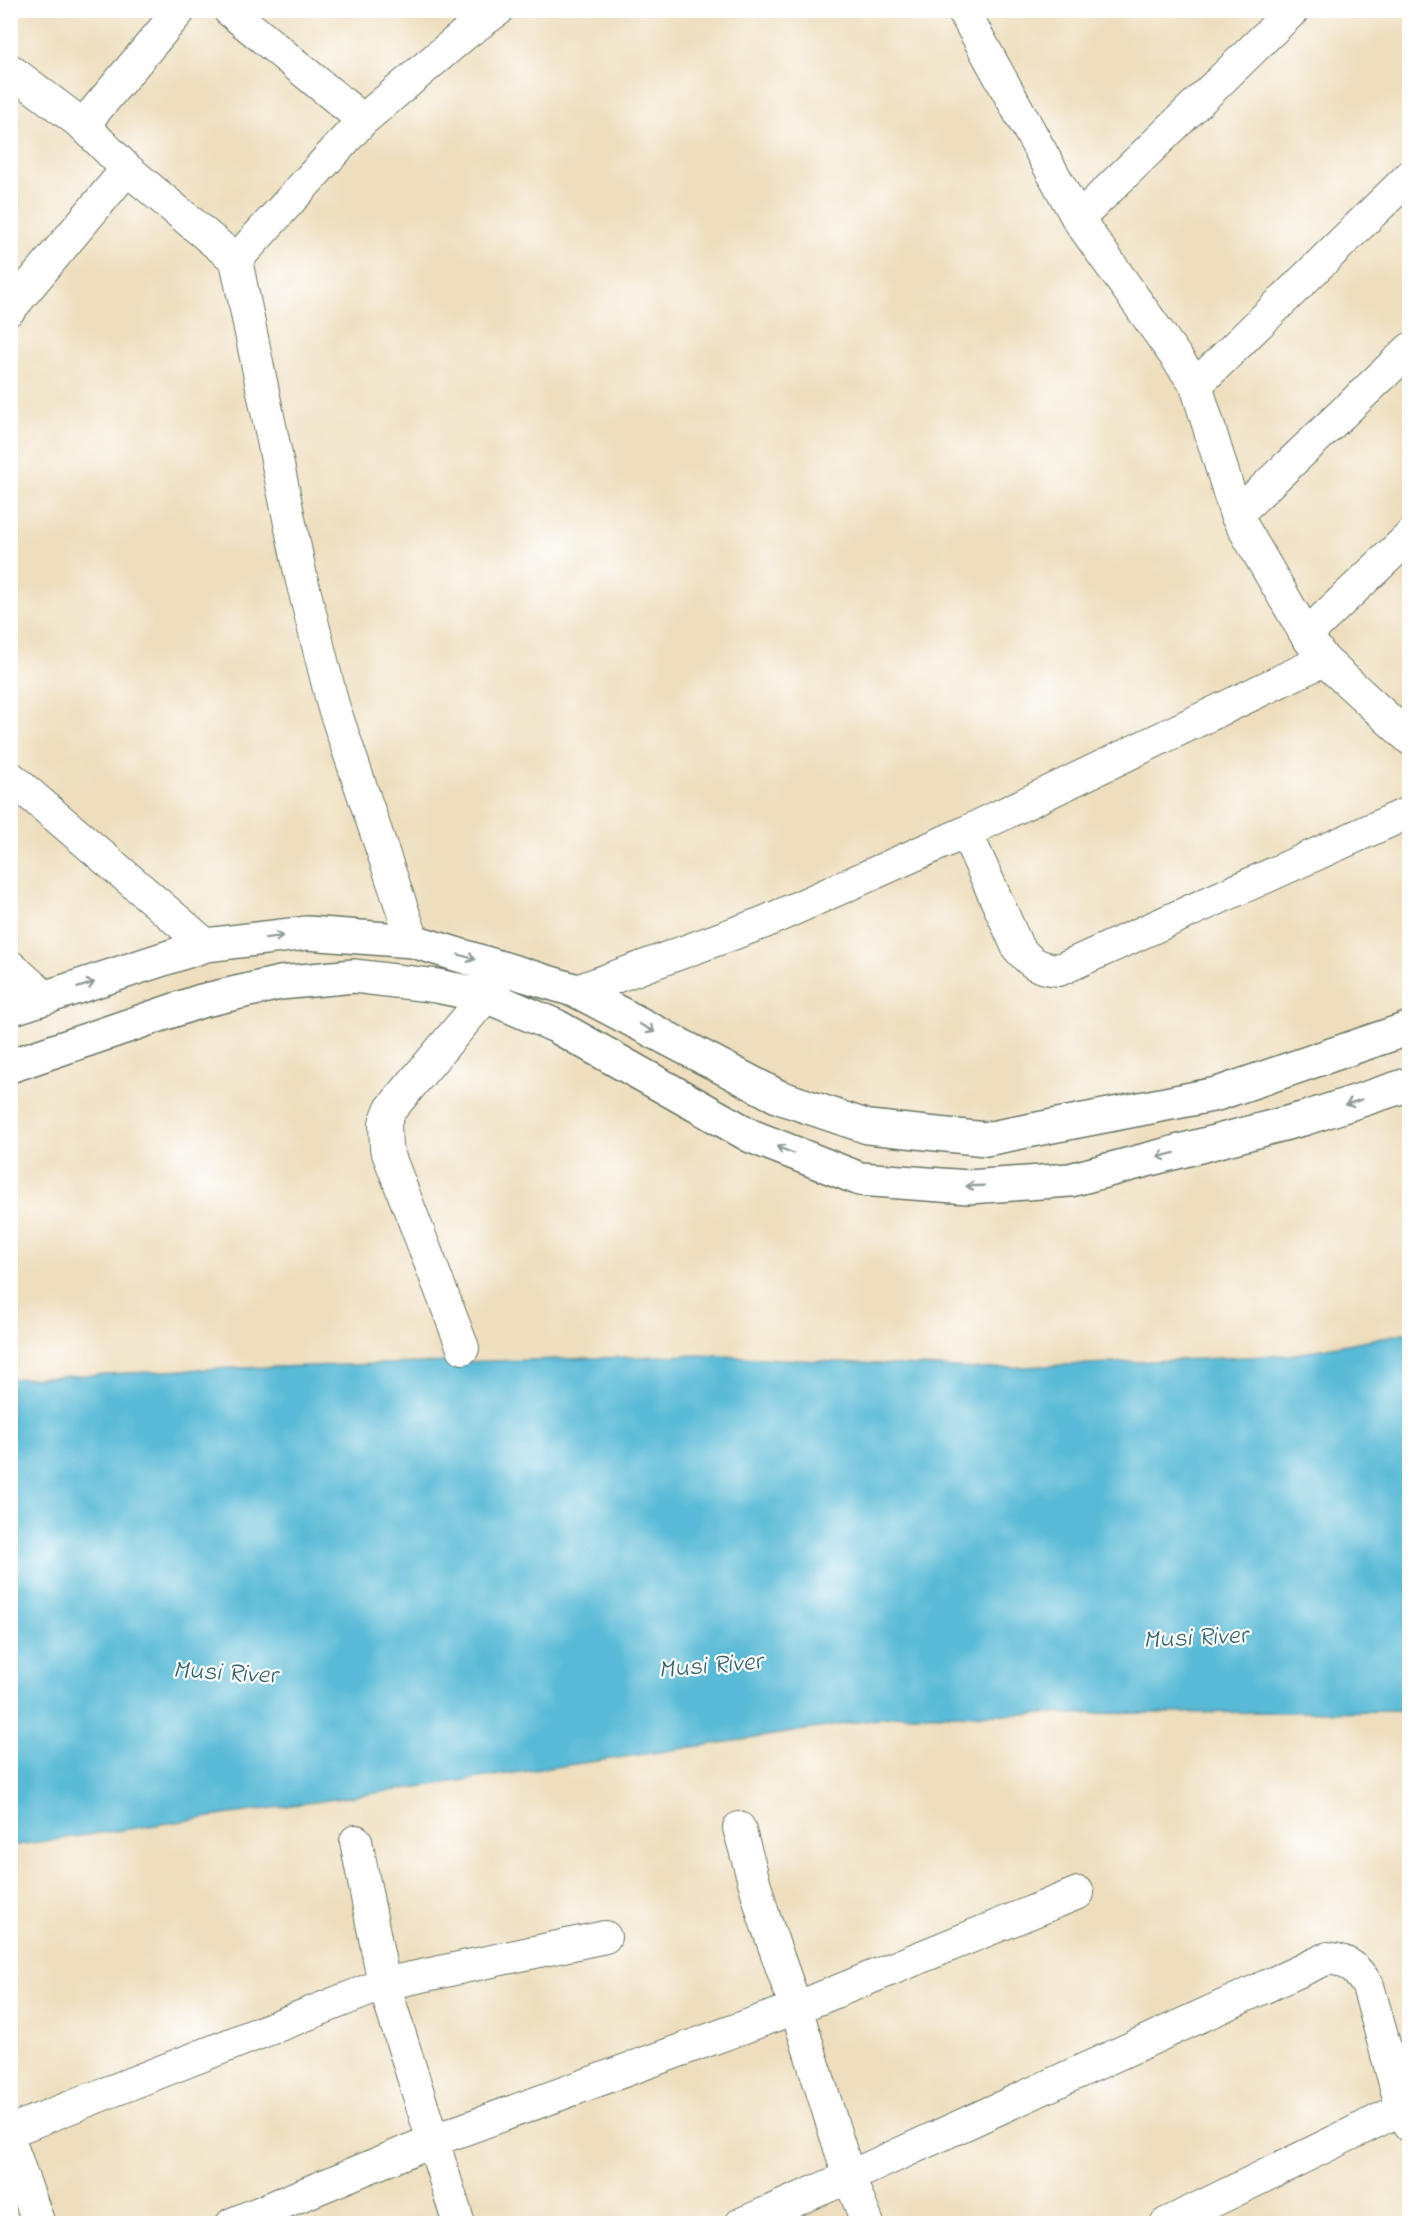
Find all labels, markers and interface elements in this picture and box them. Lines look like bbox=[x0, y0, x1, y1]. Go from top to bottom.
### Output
one-way arrow bbox=[264, 931, 284, 942]
one-way arrow bbox=[457, 952, 476, 963]
one-way arrow bbox=[76, 978, 95, 989]
one-way arrow bbox=[638, 1023, 656, 1034]
one-way arrow bbox=[1345, 1097, 1364, 1108]
one-way arrow bbox=[777, 1144, 795, 1155]
one-way arrow bbox=[1157, 1149, 1176, 1161]
one-way arrow bbox=[965, 1181, 985, 1192]
water label: Musi River bbox=[1142, 1617, 1251, 1661]
water label: Musi River bbox=[657, 1643, 767, 1690]
water label: Musi River bbox=[172, 1652, 281, 1696]

